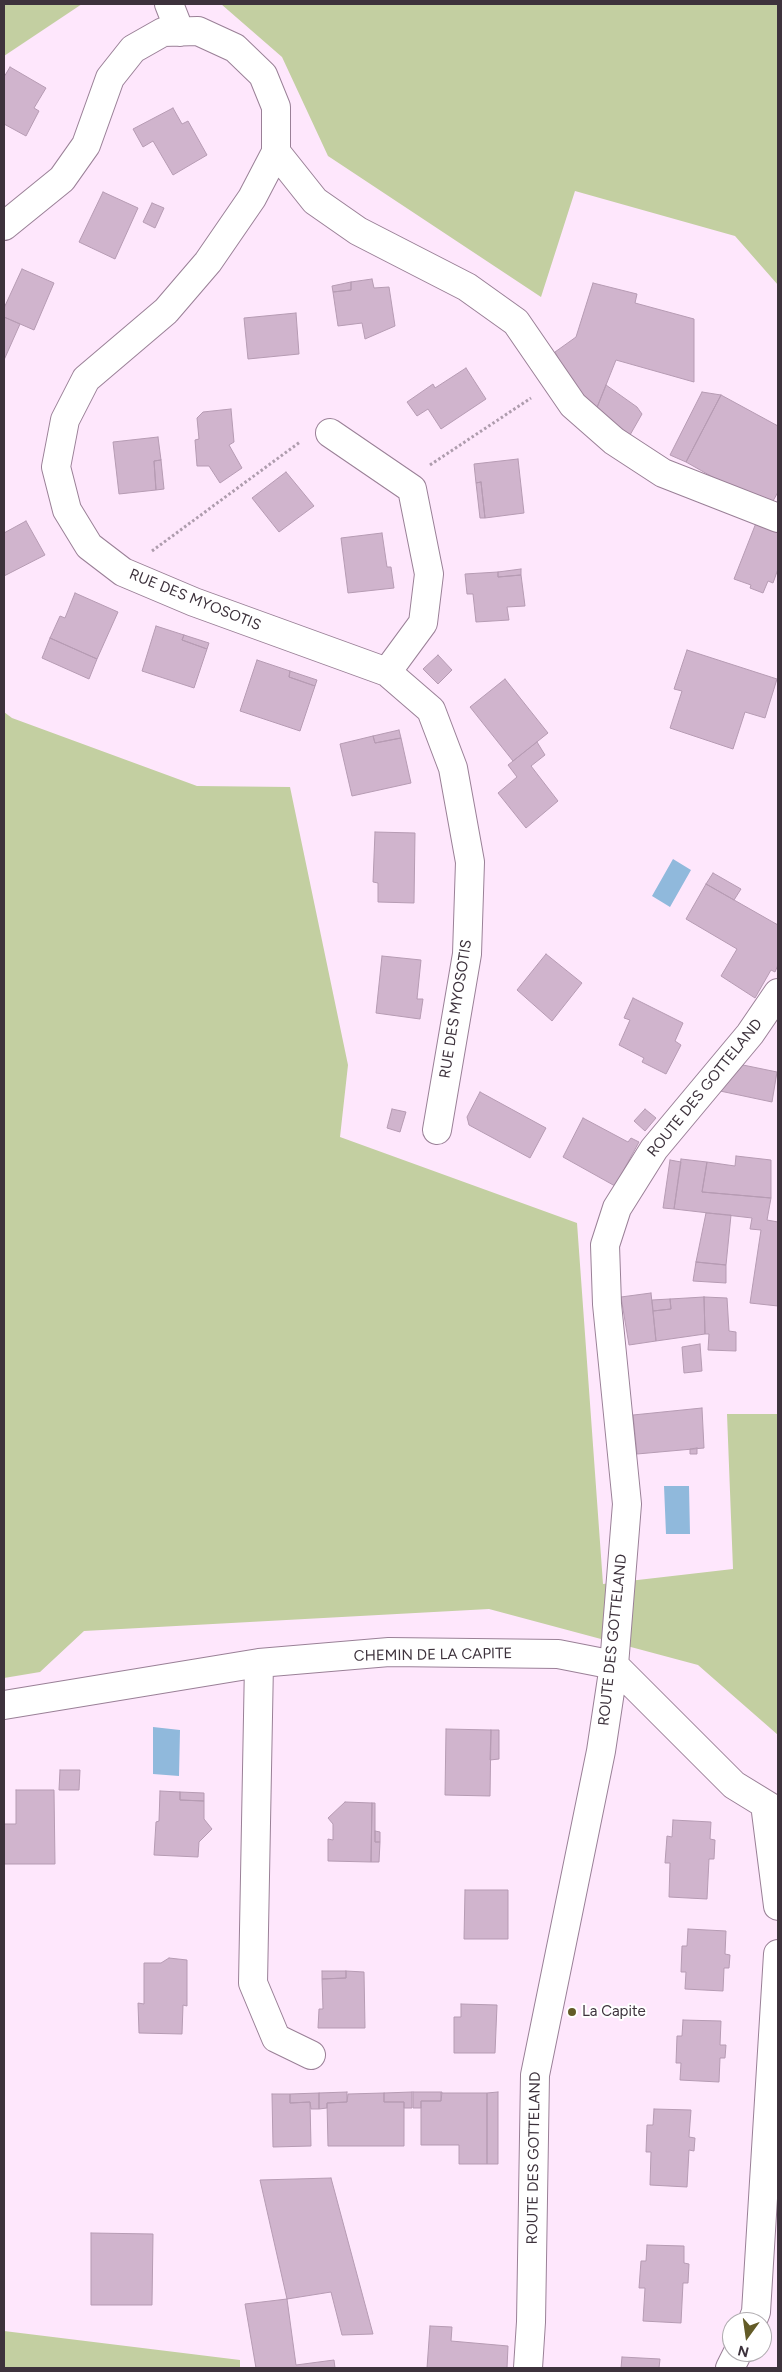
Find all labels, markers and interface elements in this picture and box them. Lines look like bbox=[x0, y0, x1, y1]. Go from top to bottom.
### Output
street label: RUE DES MYOSOTIS bbox=[127, 565, 263, 635]
street label: RUE DES MYOSOTIS bbox=[436, 938, 476, 1080]
street label: ROUTE DES GOTTELAND bbox=[644, 1015, 766, 1161]
street label: ROUTE DES GOTTELAND bbox=[595, 1553, 631, 1727]
street label: CHEMIN DE LA CAPITE bbox=[354, 1645, 512, 1665]
place label: La Capite bbox=[582, 2003, 646, 2021]
marker: La Capite bbox=[566, 2006, 578, 2018]
street label: ROUTE DES GOTTELAND bbox=[523, 2072, 545, 2244]
north arrow bbox=[722, 2312, 772, 2362]
text: N bbox=[736, 2342, 751, 2361]

